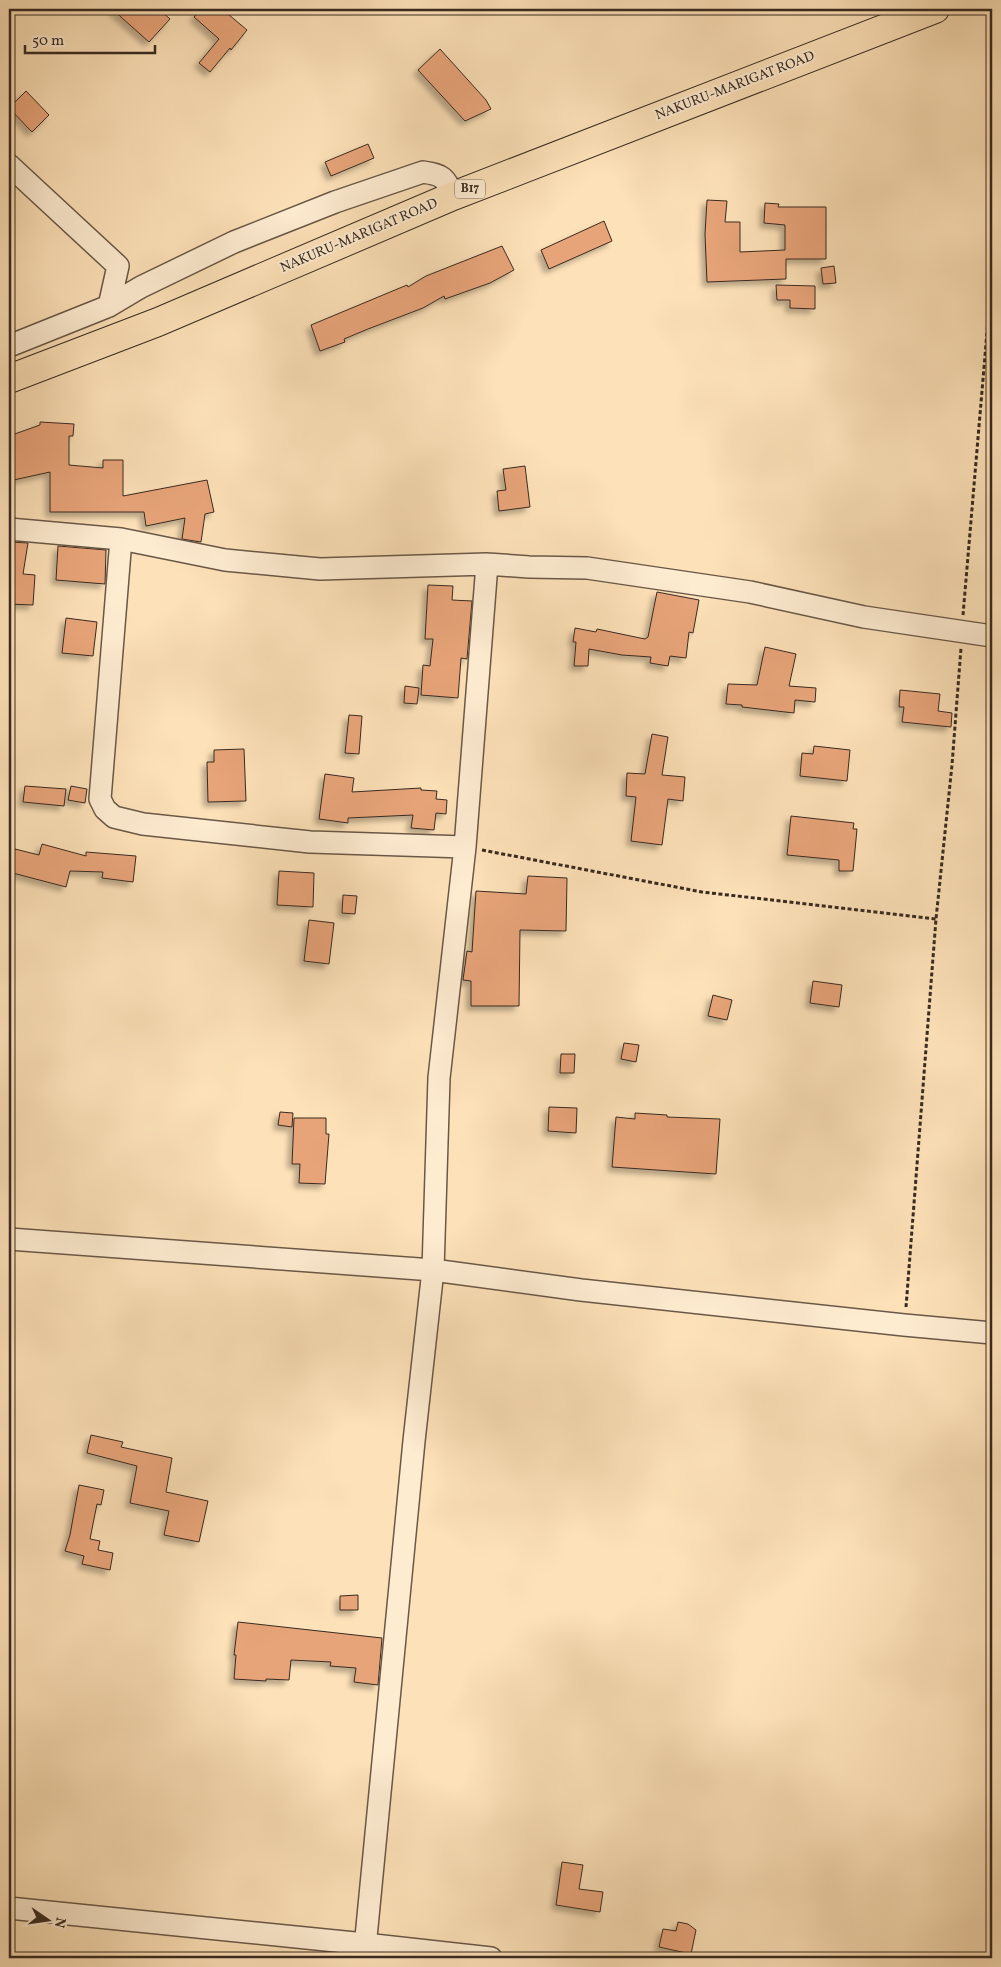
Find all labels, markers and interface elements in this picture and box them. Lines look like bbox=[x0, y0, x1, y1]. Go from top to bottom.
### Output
scale bar bbox=[25, 22, 155, 54]
text: 50 m bbox=[32, 31, 64, 52]
street label: NAKURU-MARIGAT ROAD bbox=[653, 47, 817, 125]
road number: B17 bbox=[455, 180, 485, 198]
street label: NAKURU-MARIGAT ROAD bbox=[277, 194, 441, 278]
north arrow bbox=[22, 1894, 72, 1944]
text: N bbox=[49, 1915, 70, 1930]

